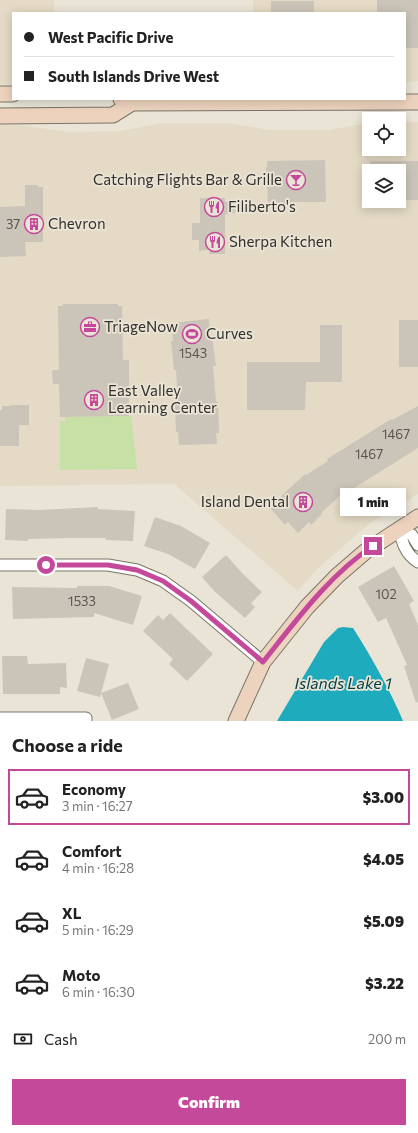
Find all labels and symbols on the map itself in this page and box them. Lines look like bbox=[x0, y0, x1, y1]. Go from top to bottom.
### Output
bar icon: Catching Flights Bar & Grille bbox=[285, 169, 307, 191]
place label: Catching Flights Bar & Grille bbox=[93, 170, 282, 188]
restaurant icon: Filiberto's bbox=[203, 196, 225, 218]
place label: Filiberto's bbox=[228, 197, 296, 215]
building icon: Chevron bbox=[23, 213, 45, 235]
place label: Chevron bbox=[48, 214, 106, 232]
house number: 37 bbox=[6, 216, 20, 232]
restaurant icon: Sherpa Kitchen bbox=[204, 231, 226, 253]
place label: Sherpa Kitchen bbox=[229, 232, 332, 250]
office icon: TriageNow bbox=[79, 316, 101, 338]
place label: TriageNow bbox=[104, 317, 178, 335]
sports icon: Curves bbox=[181, 323, 203, 345]
place label: Curves bbox=[206, 324, 253, 342]
house number: 1543 bbox=[179, 345, 207, 361]
place label: East Valley Learning Center bbox=[108, 381, 217, 416]
building icon: East Valley Learning Center bbox=[83, 389, 105, 411]
house number: 1467 bbox=[382, 426, 410, 442]
house number: 1467 bbox=[355, 446, 383, 462]
callout: 1 min bbox=[340, 488, 406, 516]
building icon: Island Dental bbox=[292, 491, 314, 513]
place label: Island Dental bbox=[201, 492, 289, 510]
route end bbox=[364, 537, 382, 555]
route start bbox=[37, 556, 55, 574]
house number: 102 bbox=[375, 586, 397, 602]
house number: 1533 bbox=[68, 593, 96, 609]
water label: Islands Lake 1 bbox=[294, 673, 392, 692]

